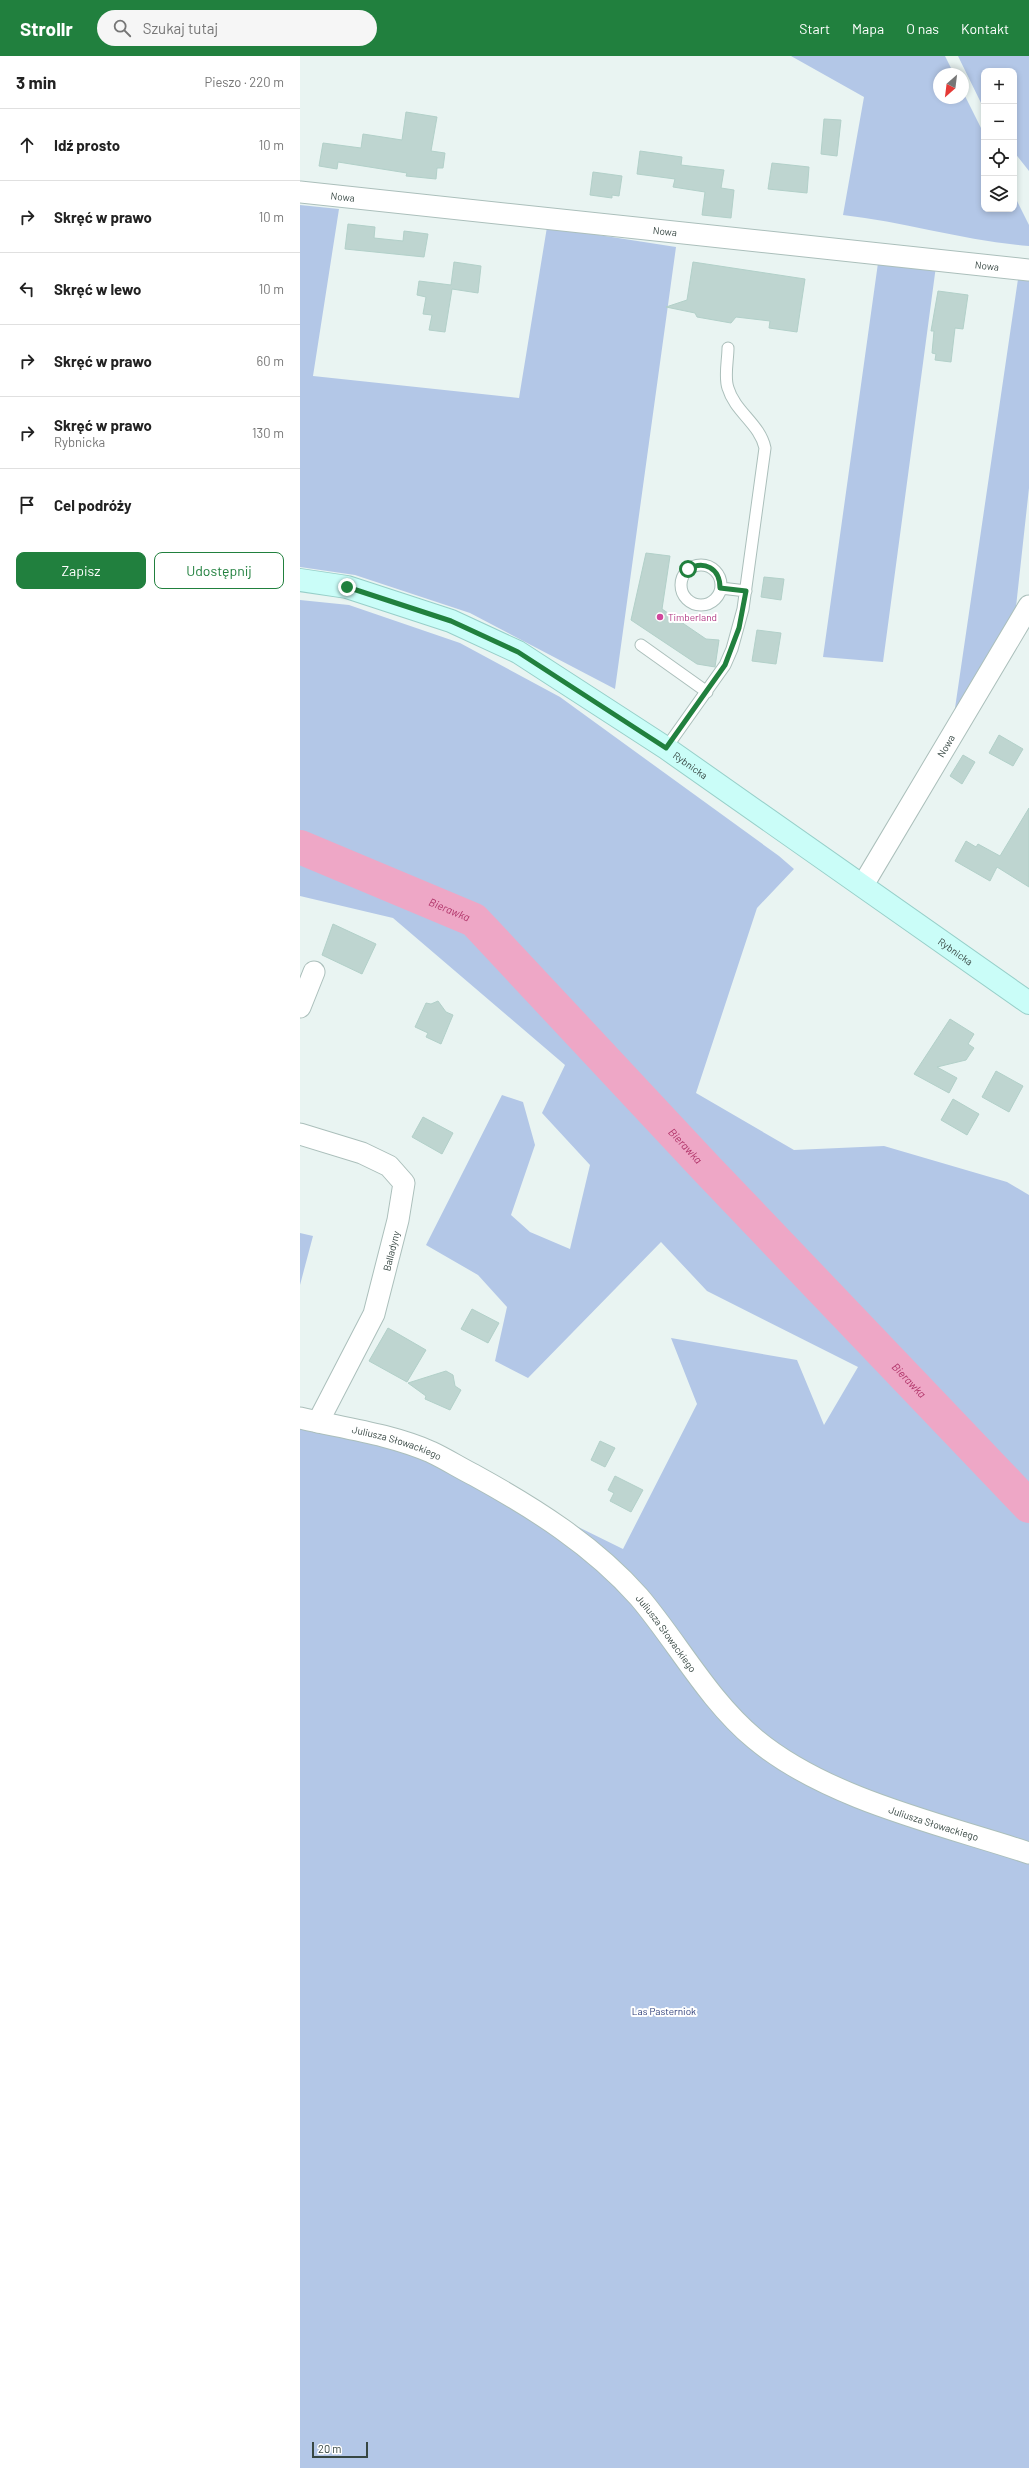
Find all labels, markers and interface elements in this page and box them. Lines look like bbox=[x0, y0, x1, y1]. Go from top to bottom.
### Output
search box bbox=[97, 10, 377, 46]
text: Strollr bbox=[20, 17, 73, 40]
icon: search bbox=[111, 17, 133, 39]
text: Szukaj tutaj bbox=[143, 19, 218, 37]
text: Start bbox=[799, 20, 830, 37]
text: Mapa bbox=[852, 20, 884, 37]
text: O nas bbox=[906, 20, 939, 37]
text: Kontakt bbox=[961, 20, 1009, 37]
north arrow bbox=[933, 68, 969, 104]
map controls bbox=[981, 68, 1017, 212]
button: + bbox=[981, 68, 1017, 104]
text: 3 min bbox=[16, 72, 56, 92]
text: Pieszo · 220 m bbox=[204, 74, 284, 90]
button: − bbox=[981, 104, 1017, 140]
icon: ahead bbox=[16, 134, 38, 156]
text: Idź prosto bbox=[54, 136, 120, 154]
text: 10 m bbox=[259, 137, 284, 153]
button: locate bbox=[981, 140, 1017, 176]
button: layers bbox=[981, 176, 1017, 212]
street label: Nowa bbox=[330, 189, 355, 204]
icon: right bbox=[16, 206, 38, 228]
text: Skręć w prawo bbox=[54, 208, 152, 226]
text: 10 m bbox=[259, 209, 284, 225]
street label: Nowa bbox=[652, 224, 678, 238]
street label: Nowa bbox=[974, 258, 1000, 273]
icon: left bbox=[16, 278, 38, 300]
text: Skręć w lewo bbox=[54, 280, 141, 298]
text: 10 m bbox=[259, 281, 284, 297]
icon: right bbox=[16, 350, 38, 372]
text: Skręć w prawo bbox=[54, 352, 152, 370]
text: 60 m bbox=[257, 353, 284, 369]
text: Skręć w prawo bbox=[54, 416, 152, 434]
icon: right bbox=[16, 422, 38, 444]
text: 130 m bbox=[252, 425, 284, 441]
text: Rybnicka bbox=[54, 434, 105, 450]
icon: arrive bbox=[16, 494, 38, 516]
text: Cel podróży bbox=[54, 496, 132, 514]
button: Zapisz bbox=[16, 552, 146, 589]
button: Udostępnij bbox=[154, 552, 284, 589]
route start bbox=[679, 560, 697, 578]
route end bbox=[338, 578, 356, 596]
place label: Timberland bbox=[668, 611, 717, 623]
marker: Timberland bbox=[655, 612, 665, 622]
street label: Nowa bbox=[934, 732, 957, 759]
street label: Rybnicka bbox=[671, 749, 710, 781]
water label: Bierawka bbox=[427, 895, 472, 924]
street label: Rybnicka bbox=[936, 935, 975, 968]
water label: Bierawka bbox=[666, 1125, 705, 1166]
street label: Balladyny bbox=[380, 1229, 402, 1272]
water label: Bierawka bbox=[890, 1360, 929, 1400]
street label: Juliusza Słowackiego bbox=[351, 1423, 444, 1462]
street label: Juliusza Słowackiego bbox=[634, 1592, 699, 1674]
street label: Juliusza Słowackiego bbox=[887, 1803, 980, 1843]
park label: Las Pasterniok bbox=[632, 2005, 696, 2017]
scale bar bbox=[312, 2440, 368, 2459]
text: 20 m bbox=[318, 2442, 341, 2455]

